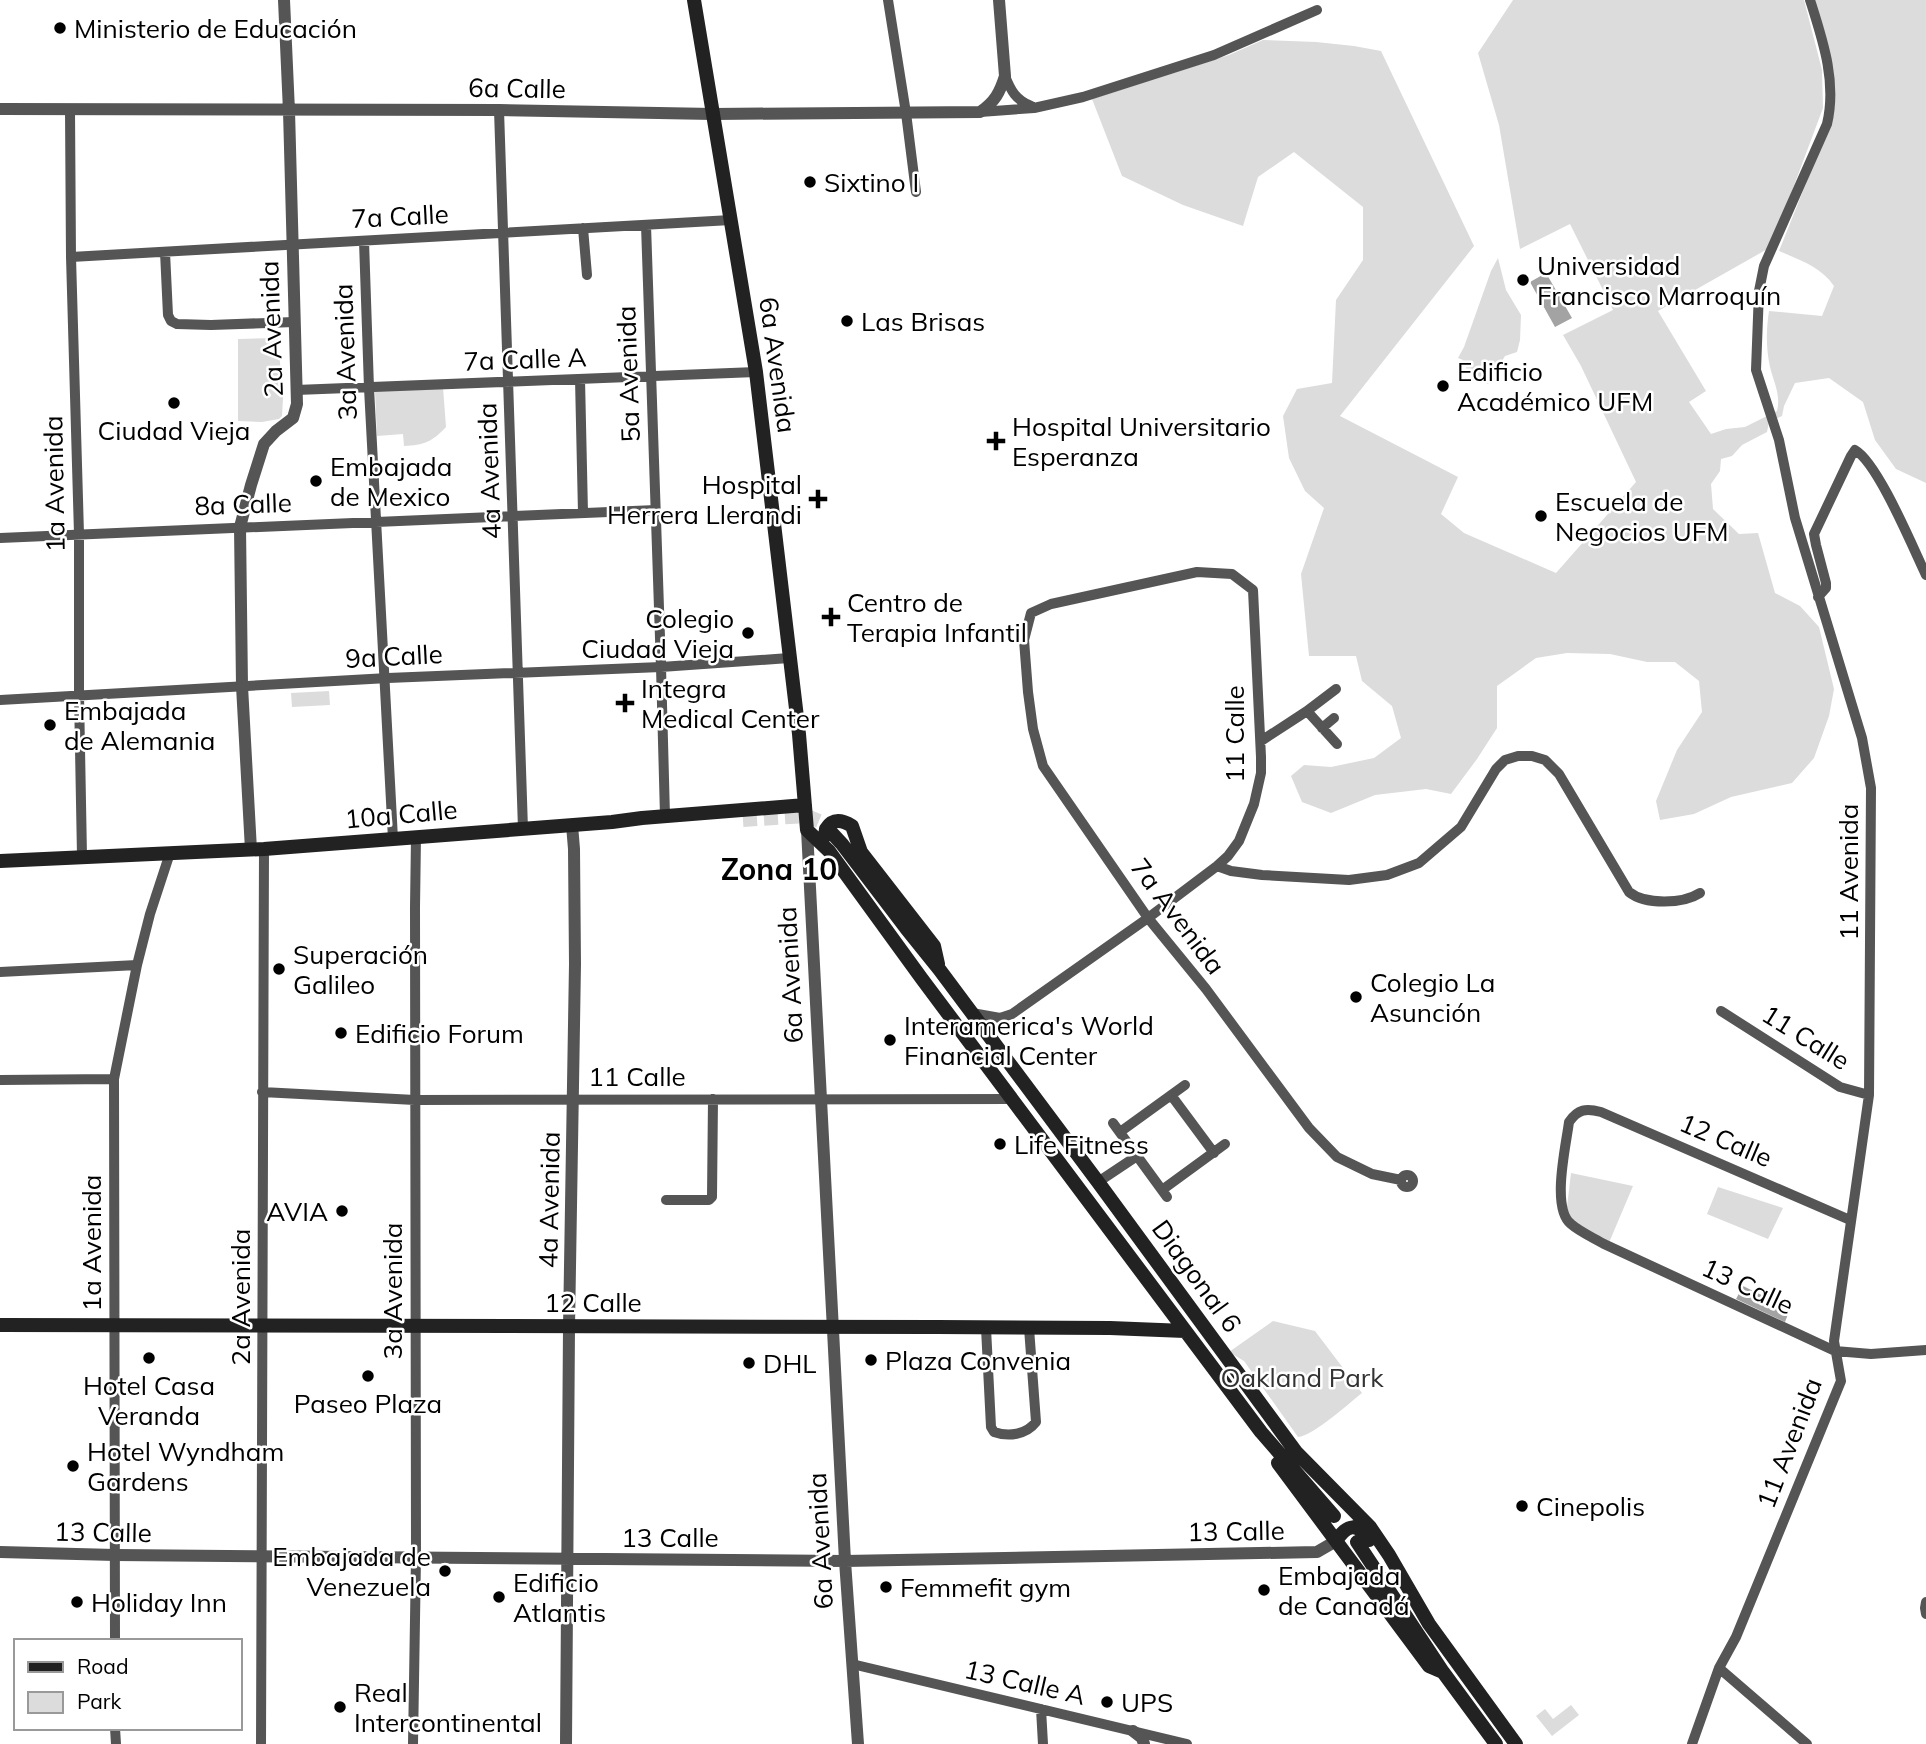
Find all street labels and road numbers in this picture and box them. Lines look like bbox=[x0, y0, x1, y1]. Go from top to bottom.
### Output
street label: 6a Calle bbox=[468, 71, 566, 105]
street label: 7a Calle bbox=[350, 197, 450, 235]
street label: 2a Avenida bbox=[252, 260, 290, 398]
street label: 3a Avenida bbox=[326, 283, 364, 421]
street label: 6a Avenida bbox=[752, 295, 804, 435]
street label: 5a Avenida bbox=[609, 305, 647, 443]
street label: 7a Calle A bbox=[463, 340, 587, 378]
street label: 4a Avenida bbox=[470, 402, 508, 540]
street label: 1a Avenida bbox=[36, 415, 72, 553]
street label: 8a Calle bbox=[194, 486, 292, 522]
street label: 9a Calle bbox=[344, 637, 444, 675]
street label: 11 Calle bbox=[1218, 685, 1251, 783]
street label: 10a Calle bbox=[343, 793, 459, 835]
street label: 11 Avenida bbox=[1832, 804, 1865, 940]
street label: 7a Avenida bbox=[1124, 851, 1232, 981]
street label: 6a Avenida bbox=[770, 906, 810, 1044]
street label: 11 Calle bbox=[1756, 997, 1856, 1077]
street label: 11 Calle bbox=[588, 1060, 686, 1093]
street label: 12 Calle bbox=[1675, 1106, 1777, 1174]
street label: 4a Avenida bbox=[531, 1131, 567, 1269]
street label: 1a Avenida bbox=[75, 1175, 108, 1311]
street label: Diagonal 6 bbox=[1145, 1213, 1249, 1339]
street label: 3a Avenida bbox=[376, 1223, 409, 1359]
street label: 2a Avenida bbox=[224, 1229, 257, 1365]
street label: 13 Calle bbox=[1697, 1250, 1799, 1322]
street label: 12 Calle bbox=[544, 1286, 642, 1319]
street label: 11 Avenida bbox=[1749, 1373, 1829, 1513]
street label: 6a Avenida bbox=[800, 1472, 840, 1610]
street label: 13 Calle bbox=[1187, 1514, 1285, 1548]
street label: 13 Calle bbox=[54, 1515, 152, 1549]
street label: 13 Calle bbox=[621, 1521, 719, 1554]
street label: 13 Calle A bbox=[961, 1652, 1089, 1712]

